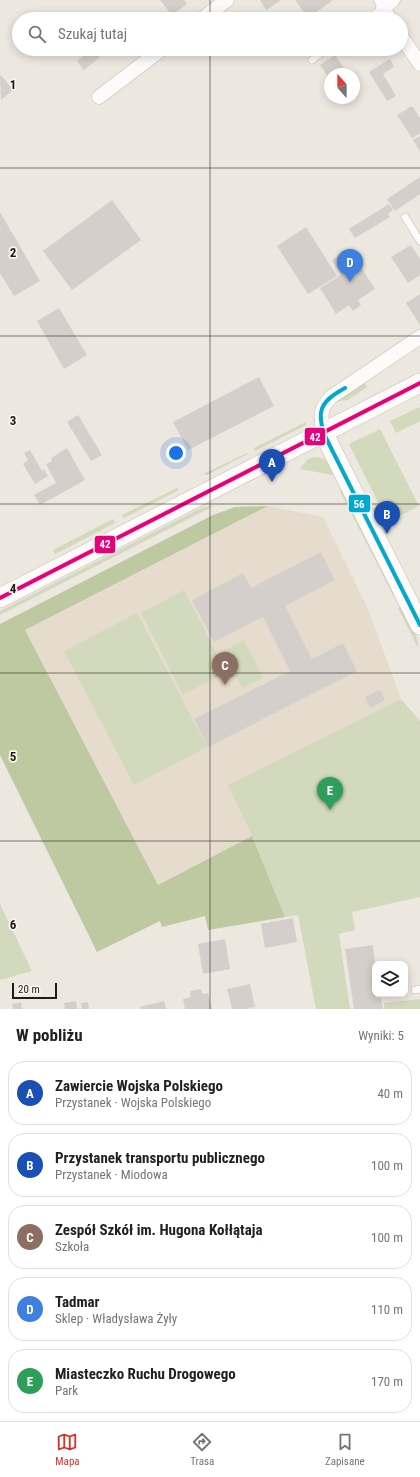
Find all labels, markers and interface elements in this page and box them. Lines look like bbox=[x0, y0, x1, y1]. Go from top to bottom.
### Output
search box bbox=[12, 12, 408, 56]
icon: search bbox=[26, 23, 48, 45]
text: Szukaj tutaj bbox=[58, 25, 127, 43]
north arrow bbox=[324, 68, 360, 104]
text: 1 bbox=[10, 77, 16, 92]
text: 2 bbox=[10, 245, 17, 260]
pin: D bbox=[337, 249, 363, 282]
text: 3 bbox=[10, 413, 16, 428]
line badge: 42 bbox=[304, 427, 326, 446]
text: 42 bbox=[309, 431, 321, 444]
your location bbox=[166, 443, 186, 463]
pin: A bbox=[259, 449, 285, 482]
line badge: 56 bbox=[348, 494, 371, 513]
text: 56 bbox=[353, 498, 365, 511]
pin: B bbox=[374, 501, 400, 534]
line badge: 42 bbox=[94, 535, 116, 554]
text: 42 bbox=[99, 538, 111, 551]
text: 4 bbox=[10, 581, 17, 596]
pin: C bbox=[212, 652, 238, 685]
text: 5 bbox=[10, 749, 17, 764]
pin: E bbox=[317, 777, 343, 810]
text: 6 bbox=[10, 917, 17, 932]
map controls bbox=[372, 961, 408, 997]
button: layers bbox=[372, 961, 408, 997]
scale bar bbox=[12, 981, 57, 1000]
text: 20 m bbox=[18, 983, 40, 996]
text: W pobliżu bbox=[16, 1025, 83, 1045]
text: Wyniki: 5 bbox=[358, 1028, 404, 1043]
text: Zawiercie Wojska Polskiego bbox=[55, 1077, 223, 1095]
text: A bbox=[26, 1086, 34, 1101]
text: 40 m bbox=[377, 1086, 403, 1101]
text: Przystanek · Wojska Polskiego bbox=[55, 1095, 211, 1110]
text: Przystanek transportu publicznego bbox=[55, 1149, 265, 1167]
text: B bbox=[26, 1158, 34, 1173]
text: 100 m bbox=[371, 1158, 403, 1173]
text: Przystanek · Miodowa bbox=[55, 1167, 168, 1182]
text: Zespół Szkół im. Hugona Kołłątaja bbox=[55, 1221, 263, 1239]
text: C bbox=[26, 1230, 34, 1245]
text: 100 m bbox=[371, 1230, 403, 1245]
text: Szkoła bbox=[55, 1239, 89, 1254]
text: Tadmar bbox=[55, 1293, 100, 1311]
text: D bbox=[26, 1302, 34, 1317]
text: 110 m bbox=[371, 1302, 403, 1317]
text: Sklep · Władysława Żyły bbox=[55, 1311, 177, 1326]
text: Miasteczko Ruchu Drogowego bbox=[55, 1365, 236, 1383]
text: E bbox=[27, 1374, 33, 1389]
text: 170 m bbox=[371, 1374, 403, 1389]
text: Park bbox=[55, 1383, 78, 1398]
tab: Mapa bbox=[55, 1431, 80, 1468]
tab: Trasa bbox=[190, 1431, 214, 1468]
tab: Zapisane bbox=[325, 1431, 365, 1468]

